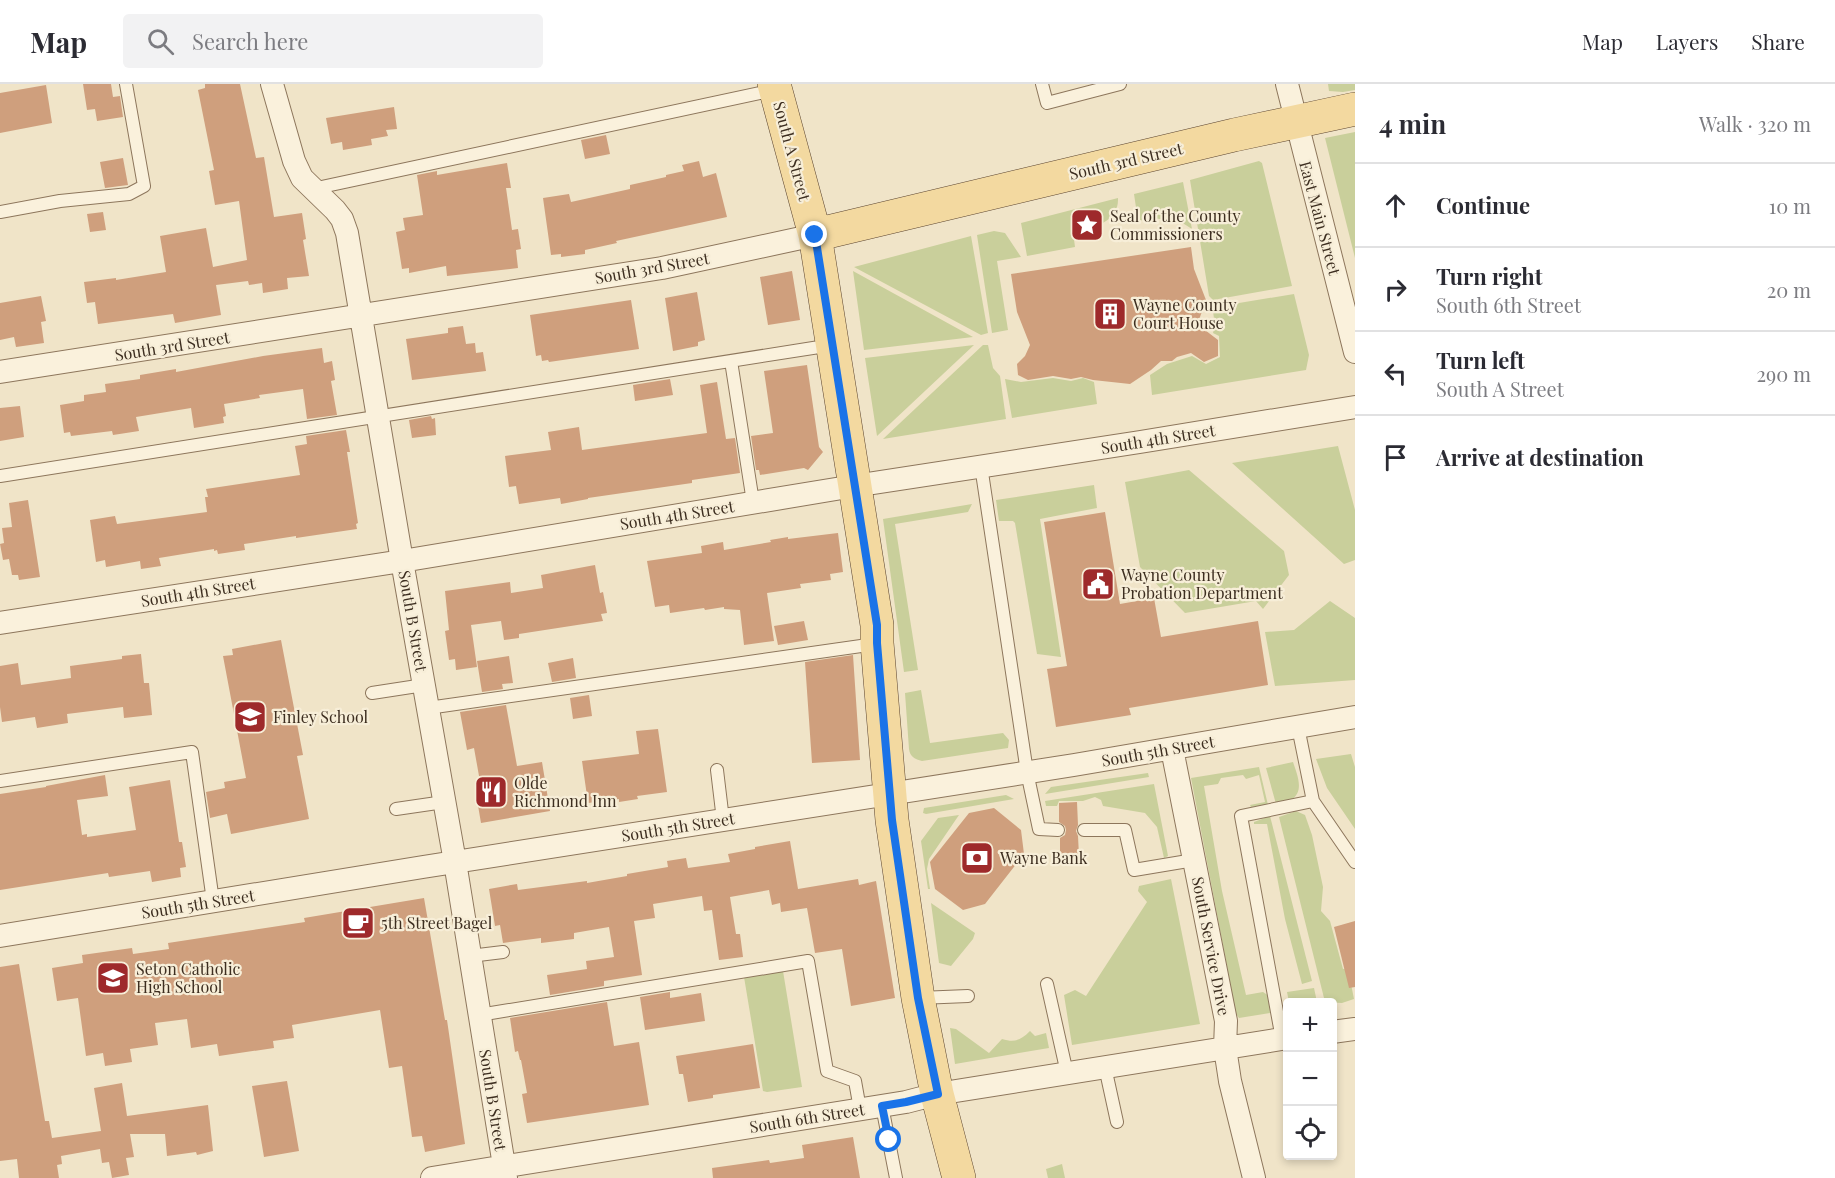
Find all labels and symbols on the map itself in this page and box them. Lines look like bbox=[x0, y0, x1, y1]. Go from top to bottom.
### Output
street label: South A Street bbox=[769, 99, 816, 203]
street label: South 3rd Street bbox=[1067, 137, 1185, 184]
street label: East Main Street bbox=[1295, 159, 1346, 278]
place label: Seal of the County Commissioners bbox=[1110, 205, 1241, 244]
place icon: Seal of the County Commissioners bbox=[1069, 207, 1105, 243]
route end bbox=[801, 221, 827, 247]
street label: South 3rd Street bbox=[593, 247, 711, 288]
place label: Wayne County Court House bbox=[1132, 294, 1237, 333]
building icon: Wayne County Court House bbox=[1092, 296, 1128, 332]
street label: South 3rd Street bbox=[113, 326, 231, 365]
street label: South 4th Street bbox=[1099, 419, 1217, 458]
street label: South 4th Street bbox=[618, 495, 736, 534]
place label: Wayne County Probation Department bbox=[1120, 564, 1283, 603]
public building icon: Wayne County Probation Department bbox=[1080, 566, 1116, 602]
street label: South B Street bbox=[394, 569, 433, 674]
street label: South 4th Street bbox=[139, 572, 257, 611]
school or university icon: Finley School bbox=[232, 699, 268, 735]
place label: Finley School bbox=[273, 706, 369, 727]
street label: South 5th Street bbox=[1100, 730, 1216, 771]
place label: Olde Richmond Inn bbox=[514, 772, 617, 811]
restaurant icon: Olde Richmond Inn bbox=[473, 774, 509, 810]
street label: South 5th Street bbox=[620, 807, 736, 846]
bank icon: Wayne Bank bbox=[959, 840, 995, 876]
place label: Wayne Bank bbox=[999, 847, 1088, 868]
street label: South Service Drive bbox=[1188, 875, 1235, 1017]
street label: South 5th Street bbox=[140, 884, 256, 923]
cafe icon: 5th Street Bagel bbox=[340, 905, 376, 941]
place label: 5th Street Bagel bbox=[381, 912, 493, 933]
place label: Seton Catholic High School bbox=[136, 958, 241, 997]
school or university icon: Seton Catholic High School bbox=[95, 960, 131, 996]
street label: South B Street bbox=[475, 1048, 512, 1153]
street label: South 6th Street bbox=[748, 1098, 866, 1137]
route start bbox=[875, 1126, 901, 1152]

